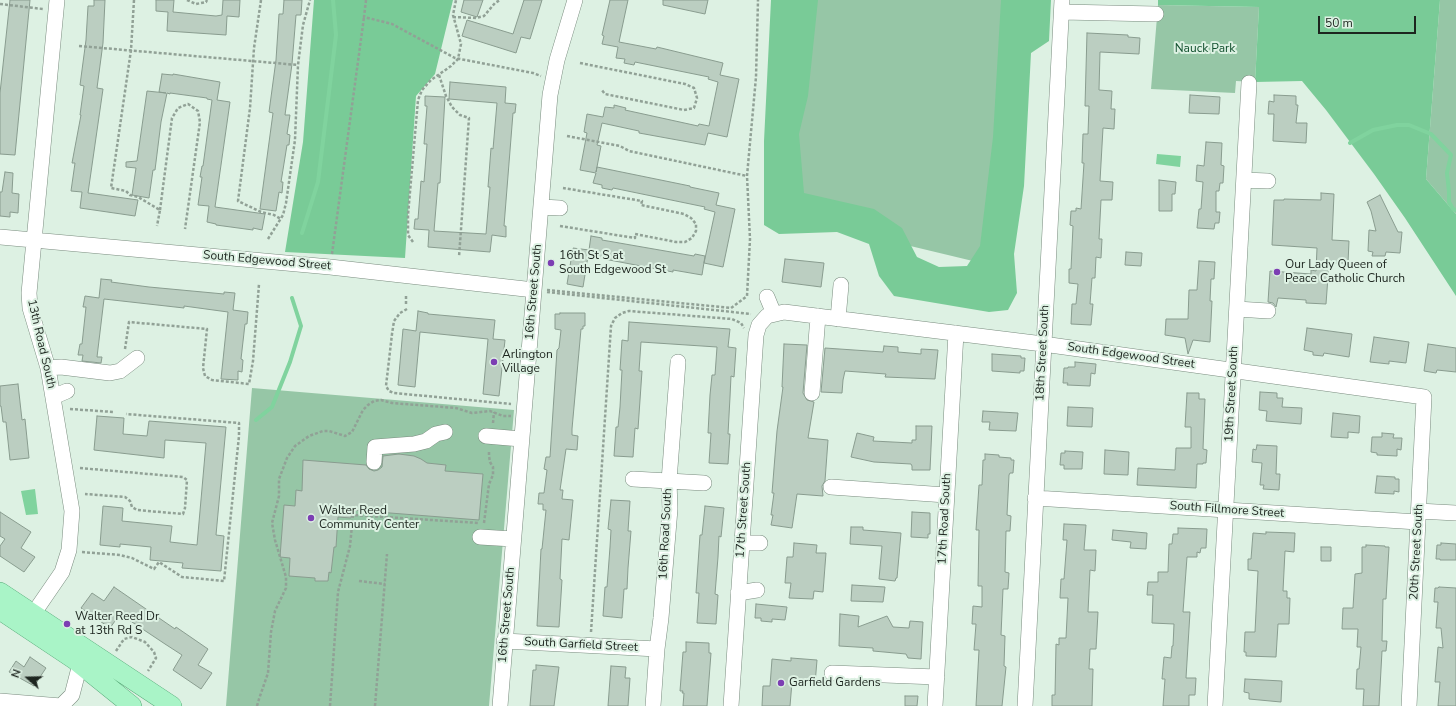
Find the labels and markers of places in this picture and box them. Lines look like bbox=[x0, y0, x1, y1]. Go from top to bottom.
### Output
place label: 16th St S at South Edgewood St bbox=[559, 249, 666, 277]
marker: 16th St S at South Edgewood St bbox=[546, 258, 556, 268]
place label: Our Lady Queen of Peace Catholic Church bbox=[1285, 258, 1405, 286]
marker: Our Lady Queen of Peace Catholic Church bbox=[1272, 267, 1282, 277]
place label: Arlington Village bbox=[502, 348, 553, 376]
marker: Arlington Village bbox=[489, 357, 499, 367]
place label: Walter Reed Community Center bbox=[319, 504, 419, 532]
marker: Walter Reed Community Center bbox=[306, 513, 316, 523]
place label: Walter Reed Dr at 13th Rd S bbox=[75, 610, 159, 638]
marker: Walter Reed Dr at 13th Rd S bbox=[62, 619, 72, 629]
place label: Garfield Gardens bbox=[789, 676, 881, 690]
marker: Garfield Gardens bbox=[776, 678, 786, 688]

